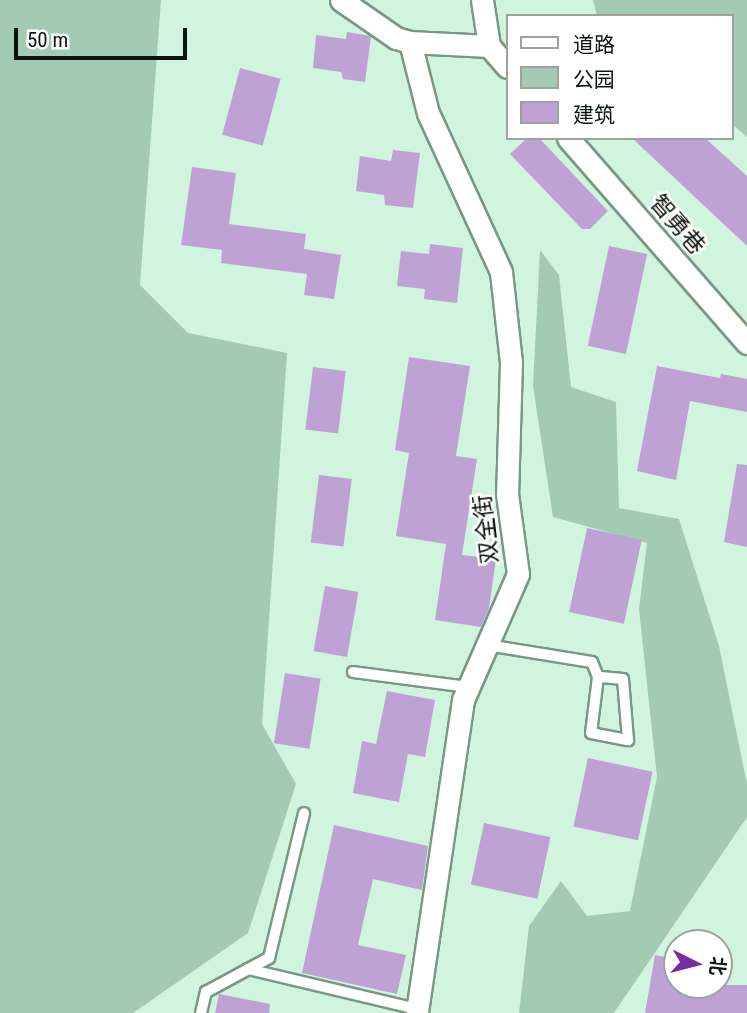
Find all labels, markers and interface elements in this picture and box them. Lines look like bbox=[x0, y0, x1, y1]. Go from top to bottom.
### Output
scale bar bbox=[18, 14, 191, 58]
legend bbox=[505, 14, 733, 140]
text: 50 m bbox=[27, 28, 68, 52]
text: 道路 bbox=[573, 33, 615, 57]
text: 公园 bbox=[573, 68, 615, 92]
text: 建筑 bbox=[573, 103, 615, 127]
street label: 智勇巷 bbox=[644, 190, 710, 260]
street label: 双全街 bbox=[469, 493, 505, 565]
north arrow bbox=[663, 929, 733, 999]
text: 北 bbox=[705, 955, 730, 977]

